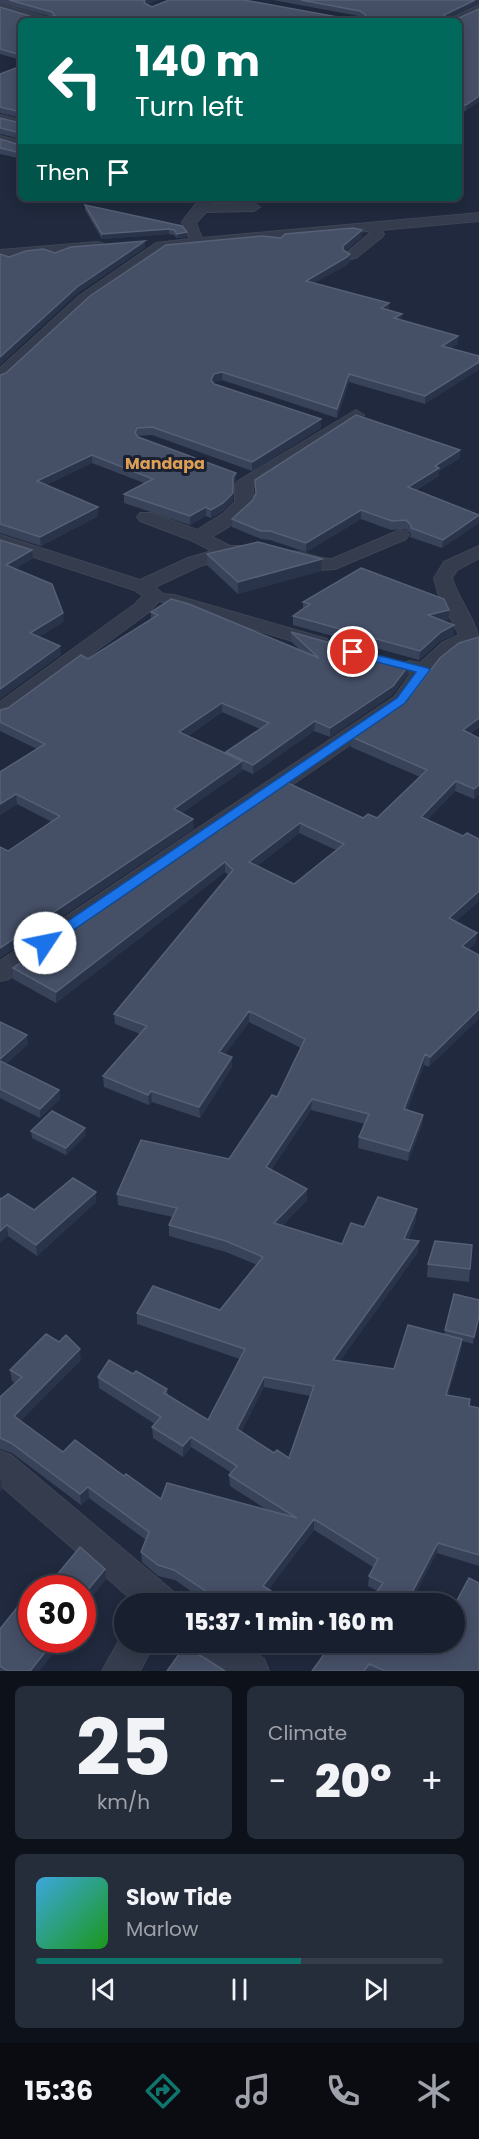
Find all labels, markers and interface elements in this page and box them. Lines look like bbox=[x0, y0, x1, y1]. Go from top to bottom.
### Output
text: 140 m bbox=[135, 32, 260, 91]
icon: left bbox=[36, 42, 114, 120]
text: Turn left bbox=[135, 88, 244, 125]
icon: arrive bbox=[102, 156, 135, 189]
text: Then bbox=[36, 157, 90, 188]
district label: Mandapa bbox=[125, 452, 205, 475]
pin bbox=[327, 626, 378, 677]
icon: arrive bbox=[336, 635, 369, 668]
position arrow bbox=[13, 911, 77, 975]
speed limit sign: 30 bbox=[18, 1575, 96, 1653]
text: 15:37 · 1 min · 160 m bbox=[185, 1607, 394, 1638]
text: 25 bbox=[76, 1693, 171, 1802]
text: Climate bbox=[268, 1719, 347, 1747]
text: 20° bbox=[315, 1750, 392, 1813]
text: − bbox=[268, 1758, 286, 1805]
text: + bbox=[420, 1758, 443, 1805]
text: km/h bbox=[97, 1788, 150, 1816]
text: Slow Tide bbox=[126, 1882, 232, 1913]
text: Marlow bbox=[126, 1915, 198, 1943]
icon: previous bbox=[87, 1973, 120, 2006]
icon: pause bbox=[223, 1973, 256, 2006]
icon: next bbox=[359, 1973, 392, 2006]
icon: directions bbox=[142, 2070, 184, 2112]
icon: music bbox=[232, 2070, 274, 2112]
icon: phone bbox=[322, 2070, 364, 2112]
icon: climate bbox=[413, 2070, 455, 2112]
text: 15:36 bbox=[24, 2072, 93, 2109]

